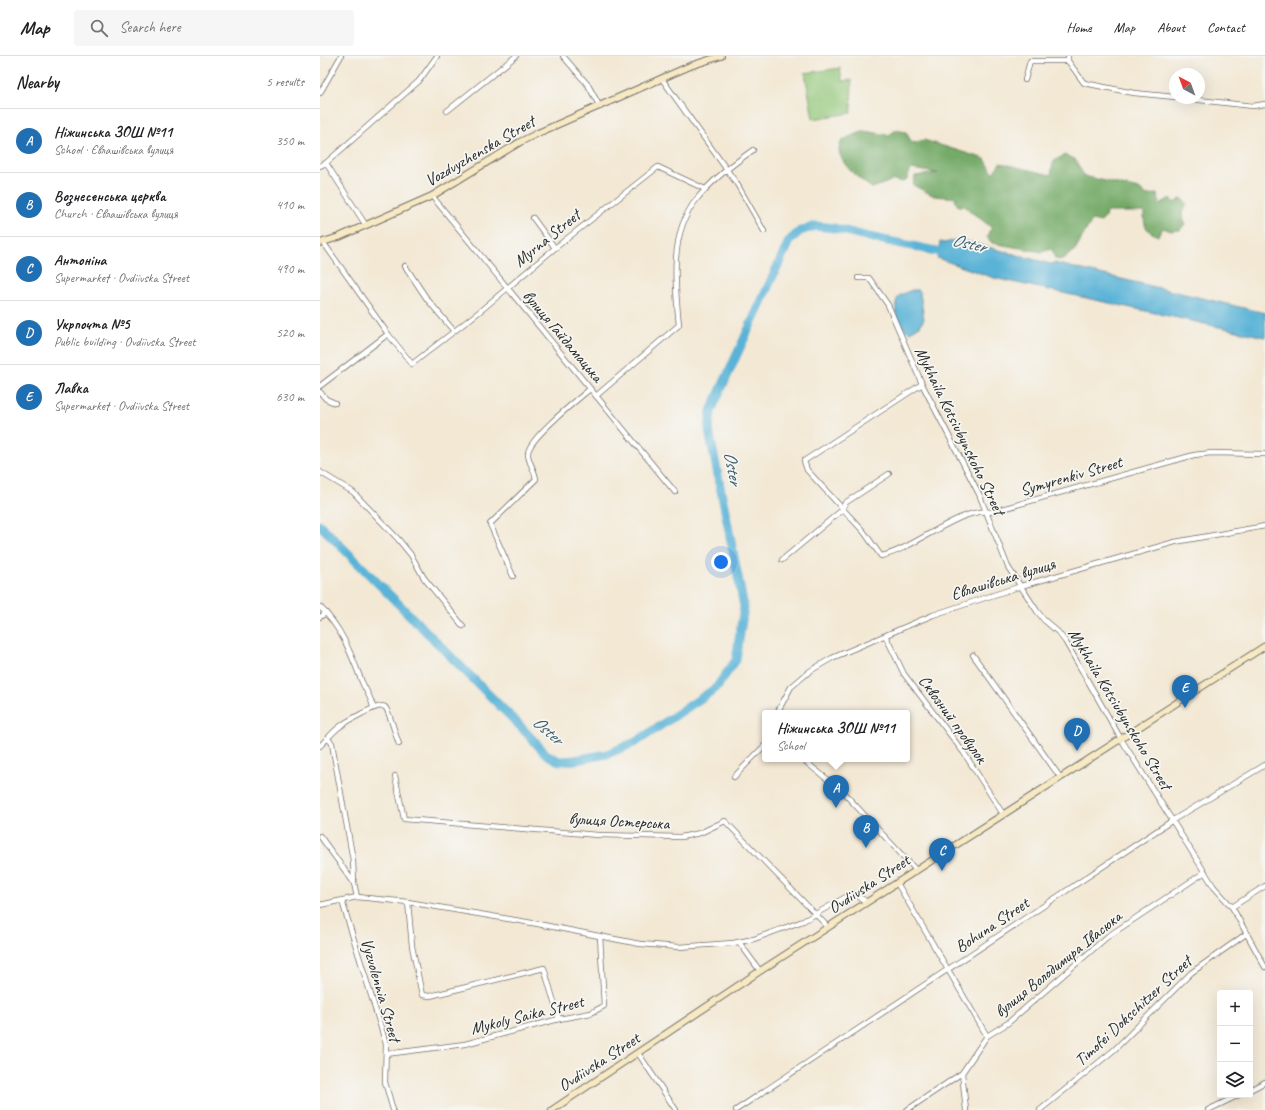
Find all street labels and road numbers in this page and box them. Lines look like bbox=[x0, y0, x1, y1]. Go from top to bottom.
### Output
street label: Vozdvyzhenska Street bbox=[421, 110, 541, 191]
street label: Myrna Street bbox=[509, 203, 586, 271]
street label: вулиця Гайдамацька bbox=[518, 286, 609, 388]
street label: Mykhaila Kotsiubynskoho Street bbox=[910, 343, 1011, 521]
street label: Symyrenkiv Street bbox=[1018, 451, 1127, 501]
street label: Євлашівська вулиця bbox=[948, 553, 1058, 605]
street label: Mykhaila Kotsiubynskoho Street bbox=[1063, 624, 1178, 796]
street label: Сквозний провулок bbox=[914, 671, 993, 769]
street label: вулиця Остерська bbox=[568, 808, 671, 834]
street label: Ovdiivska Street bbox=[824, 849, 916, 918]
street label: Bohuna Street bbox=[951, 891, 1035, 957]
street label: вулиця Володимира Івасюка bbox=[990, 905, 1127, 1022]
street label: Vyzvolennia Street bbox=[356, 936, 406, 1046]
street label: Timofei Dokschitzer Street bbox=[1070, 950, 1198, 1071]
street label: Mykoly Saika Street bbox=[468, 990, 588, 1039]
street label: Ovdiivska Street bbox=[554, 1027, 646, 1096]

